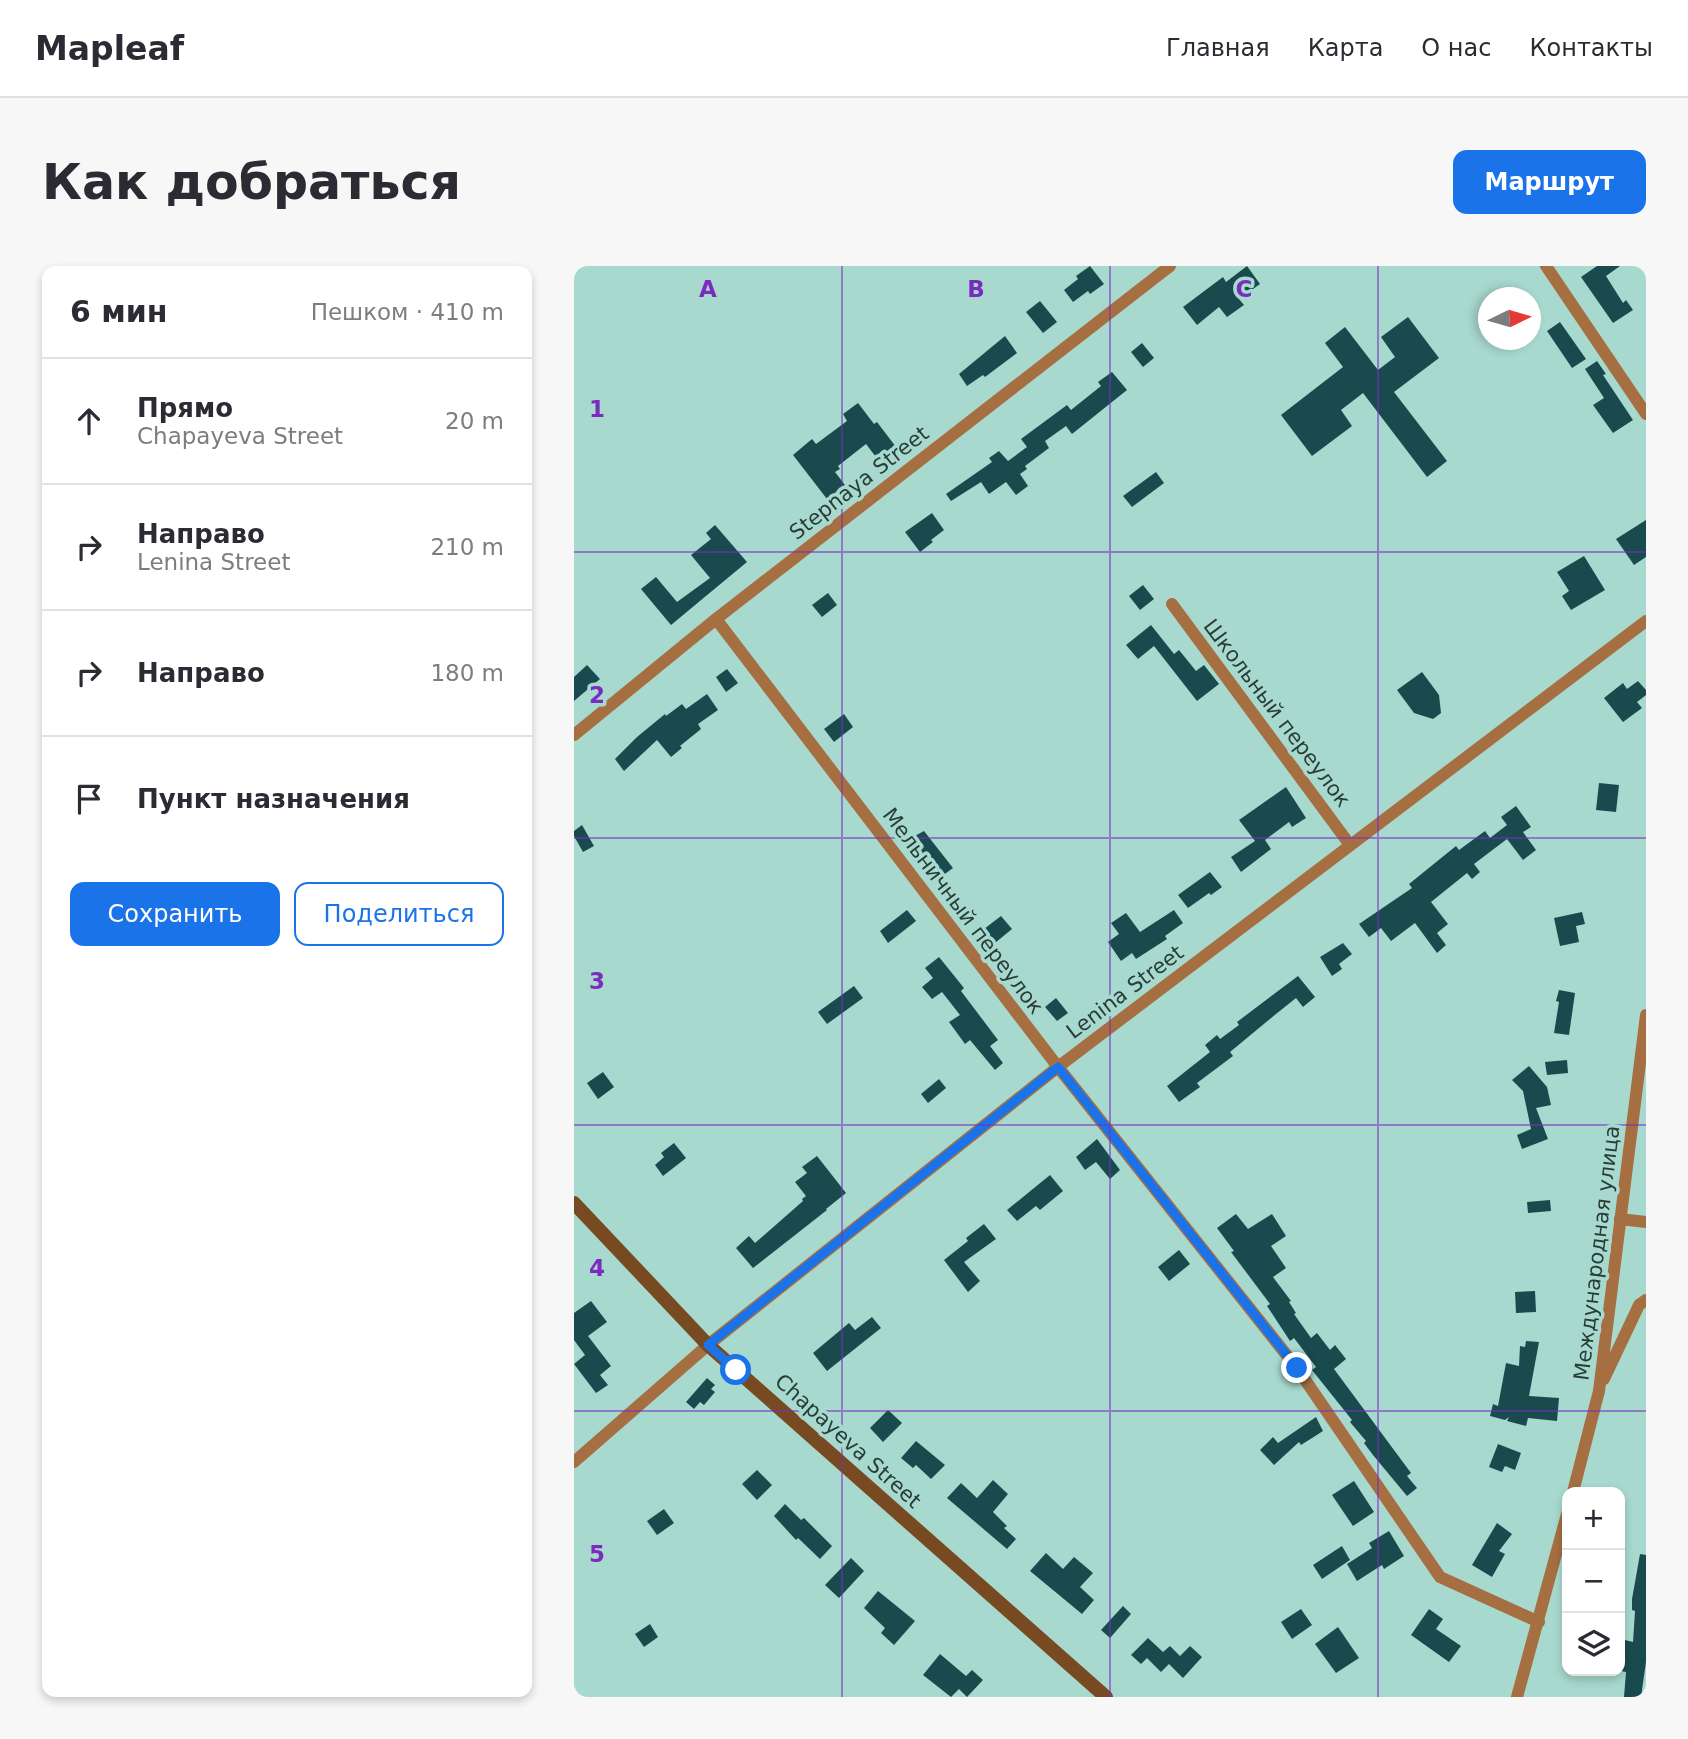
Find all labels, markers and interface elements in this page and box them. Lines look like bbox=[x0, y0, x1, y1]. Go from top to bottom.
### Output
text: Mapleaf bbox=[35, 29, 184, 68]
text: Главная bbox=[1166, 34, 1270, 62]
text: Карта bbox=[1308, 34, 1383, 62]
text: О нас bbox=[1421, 34, 1491, 62]
text: Контакты bbox=[1529, 34, 1653, 62]
button: Маршрут bbox=[1453, 150, 1646, 214]
text: Как добраться bbox=[42, 154, 461, 211]
text: A bbox=[699, 276, 717, 302]
text: B bbox=[967, 276, 985, 302]
text: C bbox=[1236, 276, 1252, 302]
north arrow bbox=[1478, 287, 1541, 350]
text: 6 мин bbox=[70, 294, 168, 329]
text: Пешком · 410 m bbox=[311, 299, 504, 325]
text: Прямо bbox=[137, 393, 233, 423]
text: 1 bbox=[589, 396, 605, 422]
icon: ahead bbox=[70, 402, 108, 440]
text: 20 m bbox=[445, 408, 504, 434]
street label: Stepnaya Street bbox=[785, 421, 933, 545]
text: Chapayeva Street bbox=[137, 423, 343, 449]
text: Направо bbox=[137, 519, 265, 549]
icon: right bbox=[70, 528, 108, 566]
text: 210 m bbox=[430, 534, 504, 560]
text: Lenina Street bbox=[137, 549, 290, 575]
street label: Школьный переулок bbox=[1199, 614, 1355, 812]
icon: right bbox=[70, 654, 108, 692]
text: Направо bbox=[137, 658, 265, 688]
text: 180 m bbox=[430, 660, 504, 686]
text: 2 bbox=[589, 682, 605, 708]
icon: arrive bbox=[70, 780, 108, 818]
text: Пункт назначения bbox=[137, 784, 410, 814]
street label: Мельничный переулок bbox=[878, 803, 1048, 1019]
button: Сохранить bbox=[70, 882, 280, 946]
button: Поделиться bbox=[294, 882, 504, 946]
street label: Lenina Street bbox=[1062, 940, 1188, 1044]
text: 3 bbox=[589, 968, 605, 994]
street label: Международная улица bbox=[1569, 1124, 1625, 1382]
text: 4 bbox=[589, 1255, 605, 1281]
route end bbox=[1281, 1352, 1312, 1383]
route start bbox=[720, 1354, 751, 1385]
street label: Chapayeva Street bbox=[770, 1369, 926, 1513]
map controls bbox=[1562, 1487, 1625, 1676]
button: + bbox=[1562, 1487, 1625, 1550]
text: 5 bbox=[589, 1541, 605, 1567]
button: − bbox=[1562, 1550, 1625, 1613]
button: layers bbox=[1562, 1613, 1625, 1676]

